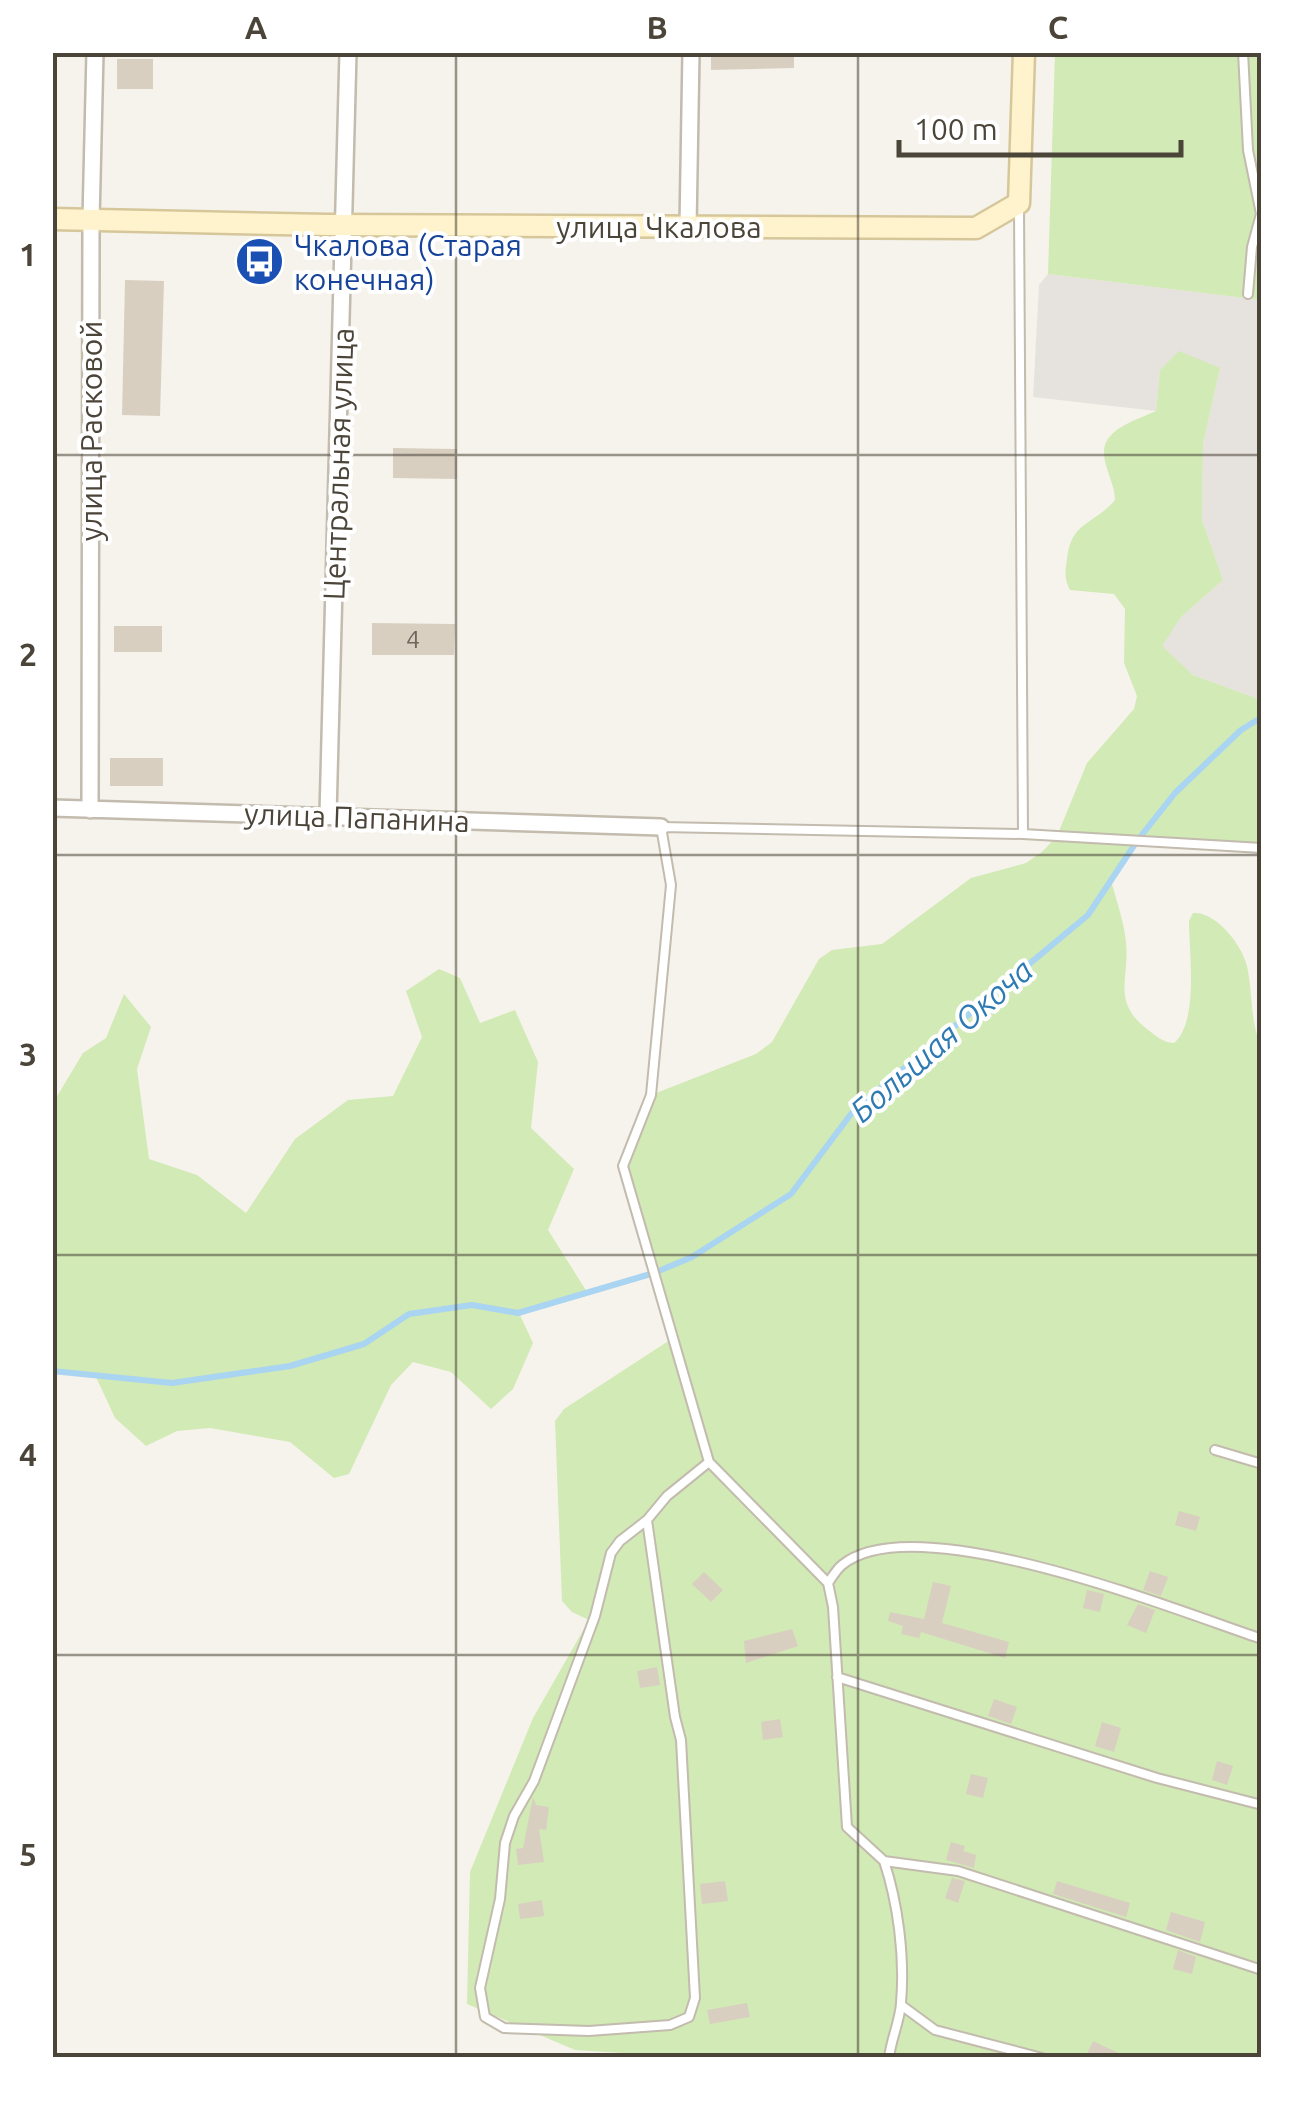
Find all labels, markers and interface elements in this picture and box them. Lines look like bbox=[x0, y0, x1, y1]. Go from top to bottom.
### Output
text: A bbox=[245, 9, 268, 45]
text: B bbox=[646, 9, 668, 45]
text: C bbox=[1048, 9, 1068, 45]
scale bar bbox=[899, 95, 1182, 157]
text: 100 m bbox=[914, 112, 998, 146]
street label: улица Чкалова bbox=[556, 210, 762, 244]
place label: Чкалова (Старая конечная) bbox=[294, 228, 522, 296]
text: 1 bbox=[19, 236, 37, 272]
bus stop icon: Чкалова (Старая конечная) bbox=[233, 236, 285, 288]
street label: улица Расковой bbox=[74, 321, 108, 541]
street label: Центральная улица bbox=[316, 327, 360, 601]
house number: 4 bbox=[406, 625, 420, 653]
text: 2 bbox=[19, 636, 37, 672]
street label: улица Папанина bbox=[243, 796, 471, 838]
water label: Большая Окоча bbox=[843, 951, 1039, 1129]
text: 3 bbox=[19, 1036, 37, 1072]
text: 4 bbox=[19, 1436, 37, 1472]
text: 5 bbox=[19, 1836, 37, 1872]

